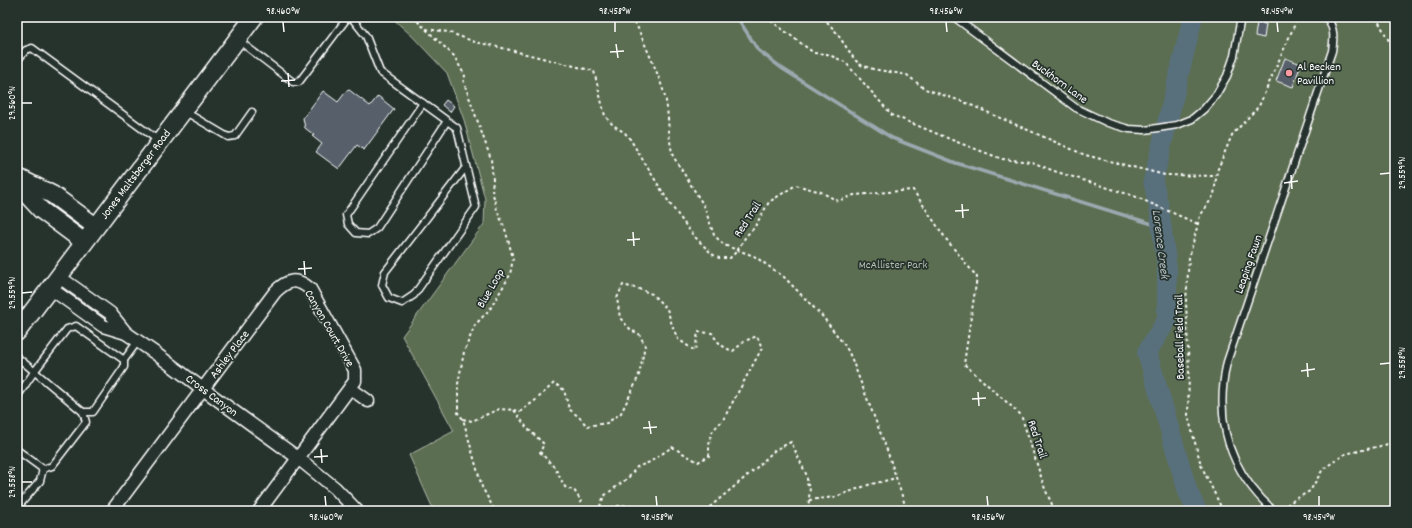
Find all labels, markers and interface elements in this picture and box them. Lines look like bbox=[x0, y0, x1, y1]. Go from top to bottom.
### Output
text: 98.460°W bbox=[266, 5, 300, 19]
text: 98.458°W bbox=[599, 5, 631, 19]
text: 98.456°W bbox=[930, 5, 963, 19]
text: 98.454°W bbox=[1261, 5, 1293, 19]
street label: Buckhorn Lane bbox=[1028, 56, 1091, 108]
place label: Al Becken Pavillion bbox=[1297, 59, 1341, 90]
marker: Al Becken Pavillion bbox=[1284, 68, 1294, 78]
text: 29.560°N bbox=[6, 86, 20, 120]
street label: Jones Maltsberger Road bbox=[97, 126, 176, 223]
text: 29.559°N bbox=[1396, 157, 1410, 189]
street label: Red Trail bbox=[730, 199, 766, 241]
water label: Lorence Creek bbox=[1146, 209, 1173, 282]
street label: Leaping Fawn bbox=[1231, 232, 1268, 296]
park label: McAllister Park bbox=[859, 257, 927, 274]
street label: Blue Loop bbox=[473, 266, 509, 312]
text: 29.559°N bbox=[6, 277, 20, 309]
street label: Canyon Court Drive bbox=[300, 287, 358, 371]
street label: Baseball Field Trail bbox=[1171, 294, 1190, 380]
street label: Ashley Place bbox=[206, 327, 254, 383]
text: 29.558°N bbox=[1396, 347, 1410, 379]
street label: Cross Canyon bbox=[181, 371, 241, 422]
street label: Red Trail bbox=[1022, 418, 1051, 461]
text: 29.558°N bbox=[6, 466, 20, 498]
text: 98.460°W bbox=[309, 511, 343, 525]
text: 98.458°W bbox=[641, 511, 673, 525]
text: 98.456°W bbox=[972, 511, 1005, 525]
text: 98.454°W bbox=[1303, 511, 1335, 525]

